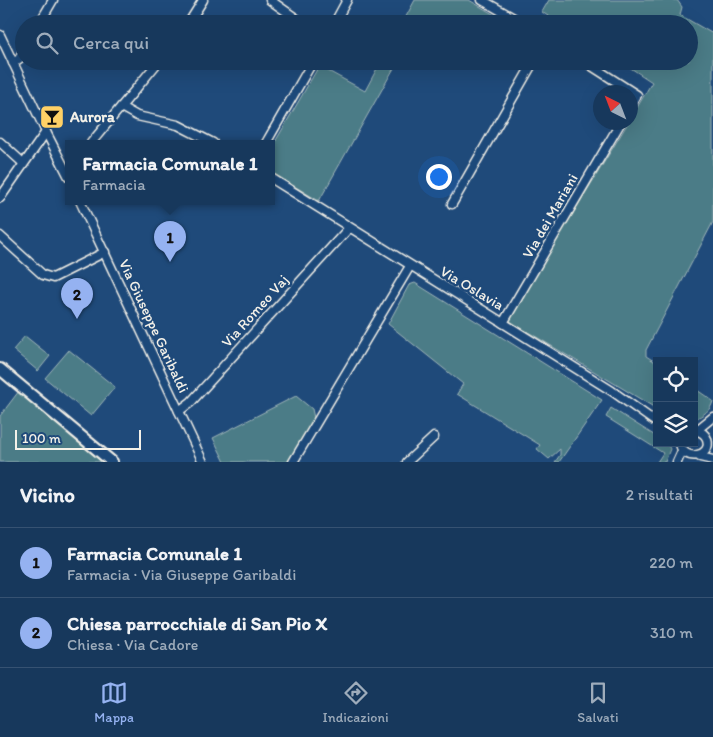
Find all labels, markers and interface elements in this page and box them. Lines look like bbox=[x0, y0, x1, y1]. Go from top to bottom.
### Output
search box bbox=[15, 15, 698, 70]
icon: search bbox=[33, 29, 61, 57]
text: Cerca qui bbox=[73, 31, 149, 54]
north arrow bbox=[593, 85, 638, 130]
bar icon: Aurora bbox=[39, 104, 65, 130]
place label: Aurora bbox=[69, 108, 115, 126]
popup bbox=[65, 140, 275, 205]
text: Farmacia Comunale 1 bbox=[82, 152, 258, 175]
your location bbox=[426, 164, 452, 190]
street label: Via dei Mariani bbox=[518, 170, 582, 262]
text: Farmacia bbox=[82, 175, 146, 194]
pin: 1 bbox=[154, 221, 186, 262]
street label: Via Giuseppe Garibaldi bbox=[115, 256, 193, 396]
street label: Via Oslavia bbox=[437, 262, 508, 314]
street label: Via Romeo Vaj bbox=[218, 271, 292, 351]
pin: 2 bbox=[61, 278, 93, 319]
map controls bbox=[653, 357, 698, 447]
button: locate bbox=[653, 357, 698, 402]
button: layers bbox=[653, 402, 698, 447]
scale bar bbox=[15, 427, 141, 450]
text: 100 m bbox=[22, 430, 61, 447]
text: Vicino bbox=[20, 482, 75, 507]
text: 2 risultati bbox=[626, 485, 693, 504]
text: Farmacia Comunale 1 bbox=[67, 542, 242, 565]
text: 1 bbox=[32, 553, 40, 572]
text: 220 m bbox=[649, 553, 693, 572]
text: Farmacia · Via Giuseppe Garibaldi bbox=[67, 565, 296, 584]
text: Chiesa parrocchiale di San Pio X bbox=[67, 612, 328, 635]
text: 2 bbox=[32, 623, 40, 642]
text: 310 m bbox=[650, 623, 693, 642]
text: Chiesa · Via Cadore bbox=[67, 635, 198, 654]
tab: Mappa bbox=[94, 679, 134, 726]
tab: Indicazioni bbox=[323, 679, 389, 726]
tab: Salvati bbox=[577, 679, 619, 726]

